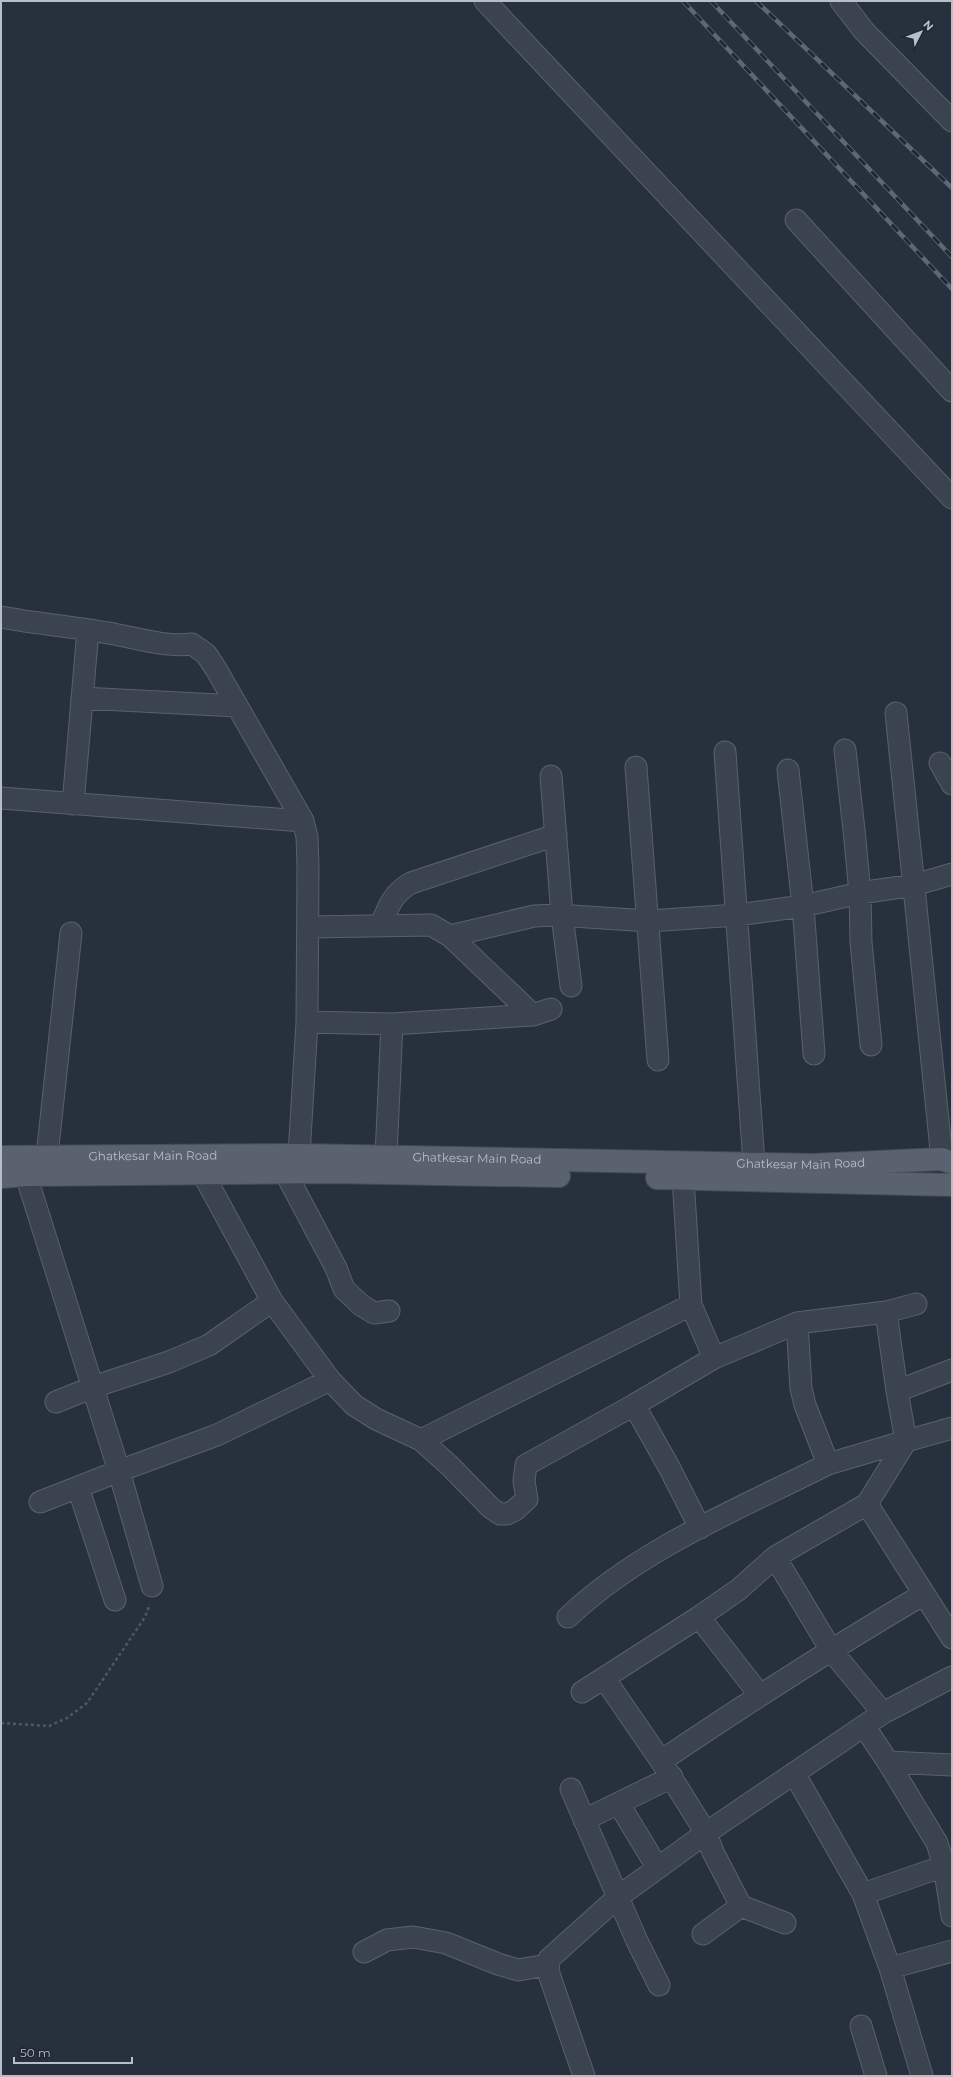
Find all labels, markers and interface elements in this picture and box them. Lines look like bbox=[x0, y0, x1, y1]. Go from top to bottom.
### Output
north arrow bbox=[901, 12, 941, 52]
text: N bbox=[920, 17, 937, 33]
street label: Ghatkesar Main Road bbox=[88, 1148, 218, 1163]
street label: Ghatkesar Main Road bbox=[412, 1149, 542, 1167]
street label: Ghatkesar Main Road bbox=[736, 1155, 866, 1172]
scale bar bbox=[14, 2039, 132, 2065]
text: 50 m bbox=[20, 2045, 51, 2060]

